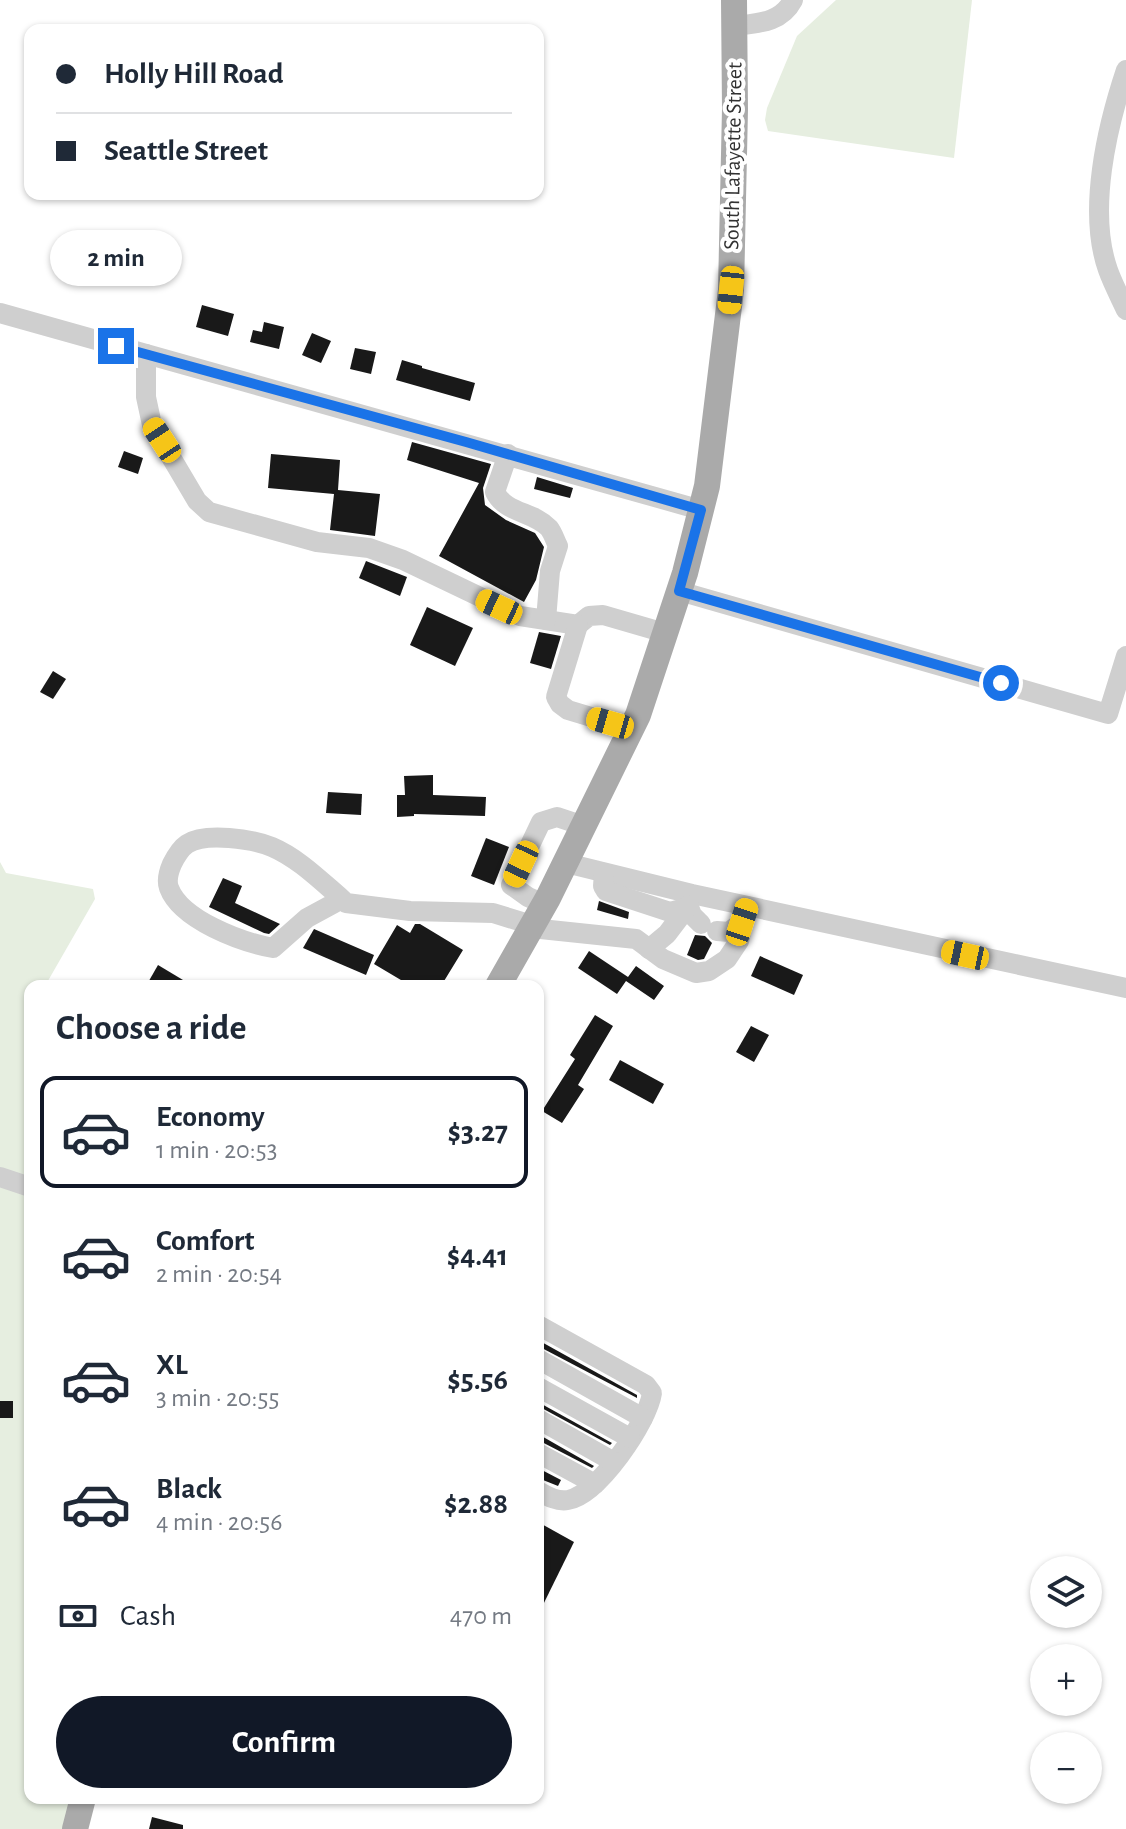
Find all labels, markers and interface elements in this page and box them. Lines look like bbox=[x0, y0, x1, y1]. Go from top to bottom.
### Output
text: Holly Hill Road bbox=[104, 59, 284, 89]
street label: South Lafayette Street bbox=[720, 62, 746, 250]
text: Seattle Street bbox=[104, 136, 268, 166]
callout: 2 min bbox=[50, 230, 182, 286]
text: 2 min bbox=[87, 245, 145, 271]
car bbox=[717, 265, 745, 315]
route end bbox=[98, 328, 134, 364]
car bbox=[139, 413, 185, 467]
car bbox=[472, 586, 526, 628]
route start bbox=[983, 665, 1019, 701]
car bbox=[584, 705, 636, 741]
car bbox=[500, 837, 542, 891]
car bbox=[723, 895, 761, 949]
car bbox=[939, 938, 991, 972]
text: Choose a ride bbox=[56, 1010, 246, 1046]
icon: car bbox=[60, 1096, 132, 1168]
text: Economy bbox=[156, 1102, 265, 1132]
text: $3.27 bbox=[448, 1117, 508, 1147]
text: 1 min · 20:53 bbox=[156, 1137, 277, 1163]
icon: car bbox=[60, 1220, 132, 1292]
text: Comfort bbox=[156, 1226, 255, 1256]
text: $4.41 bbox=[447, 1241, 508, 1271]
text: 2 min · 20:54 bbox=[156, 1261, 282, 1287]
icon: car bbox=[60, 1344, 132, 1416]
text: XL bbox=[156, 1350, 188, 1380]
text: $5.56 bbox=[447, 1365, 508, 1395]
text: 3 min · 20:55 bbox=[156, 1385, 279, 1411]
icon: car bbox=[60, 1468, 132, 1540]
text: Black bbox=[156, 1474, 222, 1504]
text: $2.88 bbox=[444, 1489, 508, 1519]
text: 4 min · 20:56 bbox=[156, 1509, 282, 1535]
map controls bbox=[1030, 1556, 1102, 1804]
button: layers bbox=[1030, 1556, 1102, 1628]
icon: cash bbox=[56, 1594, 100, 1638]
text: Cash bbox=[120, 1601, 176, 1631]
text: 470 m bbox=[450, 1603, 512, 1629]
button: + bbox=[1030, 1644, 1102, 1716]
button: Confirm bbox=[56, 1696, 512, 1788]
button: − bbox=[1030, 1732, 1102, 1804]

